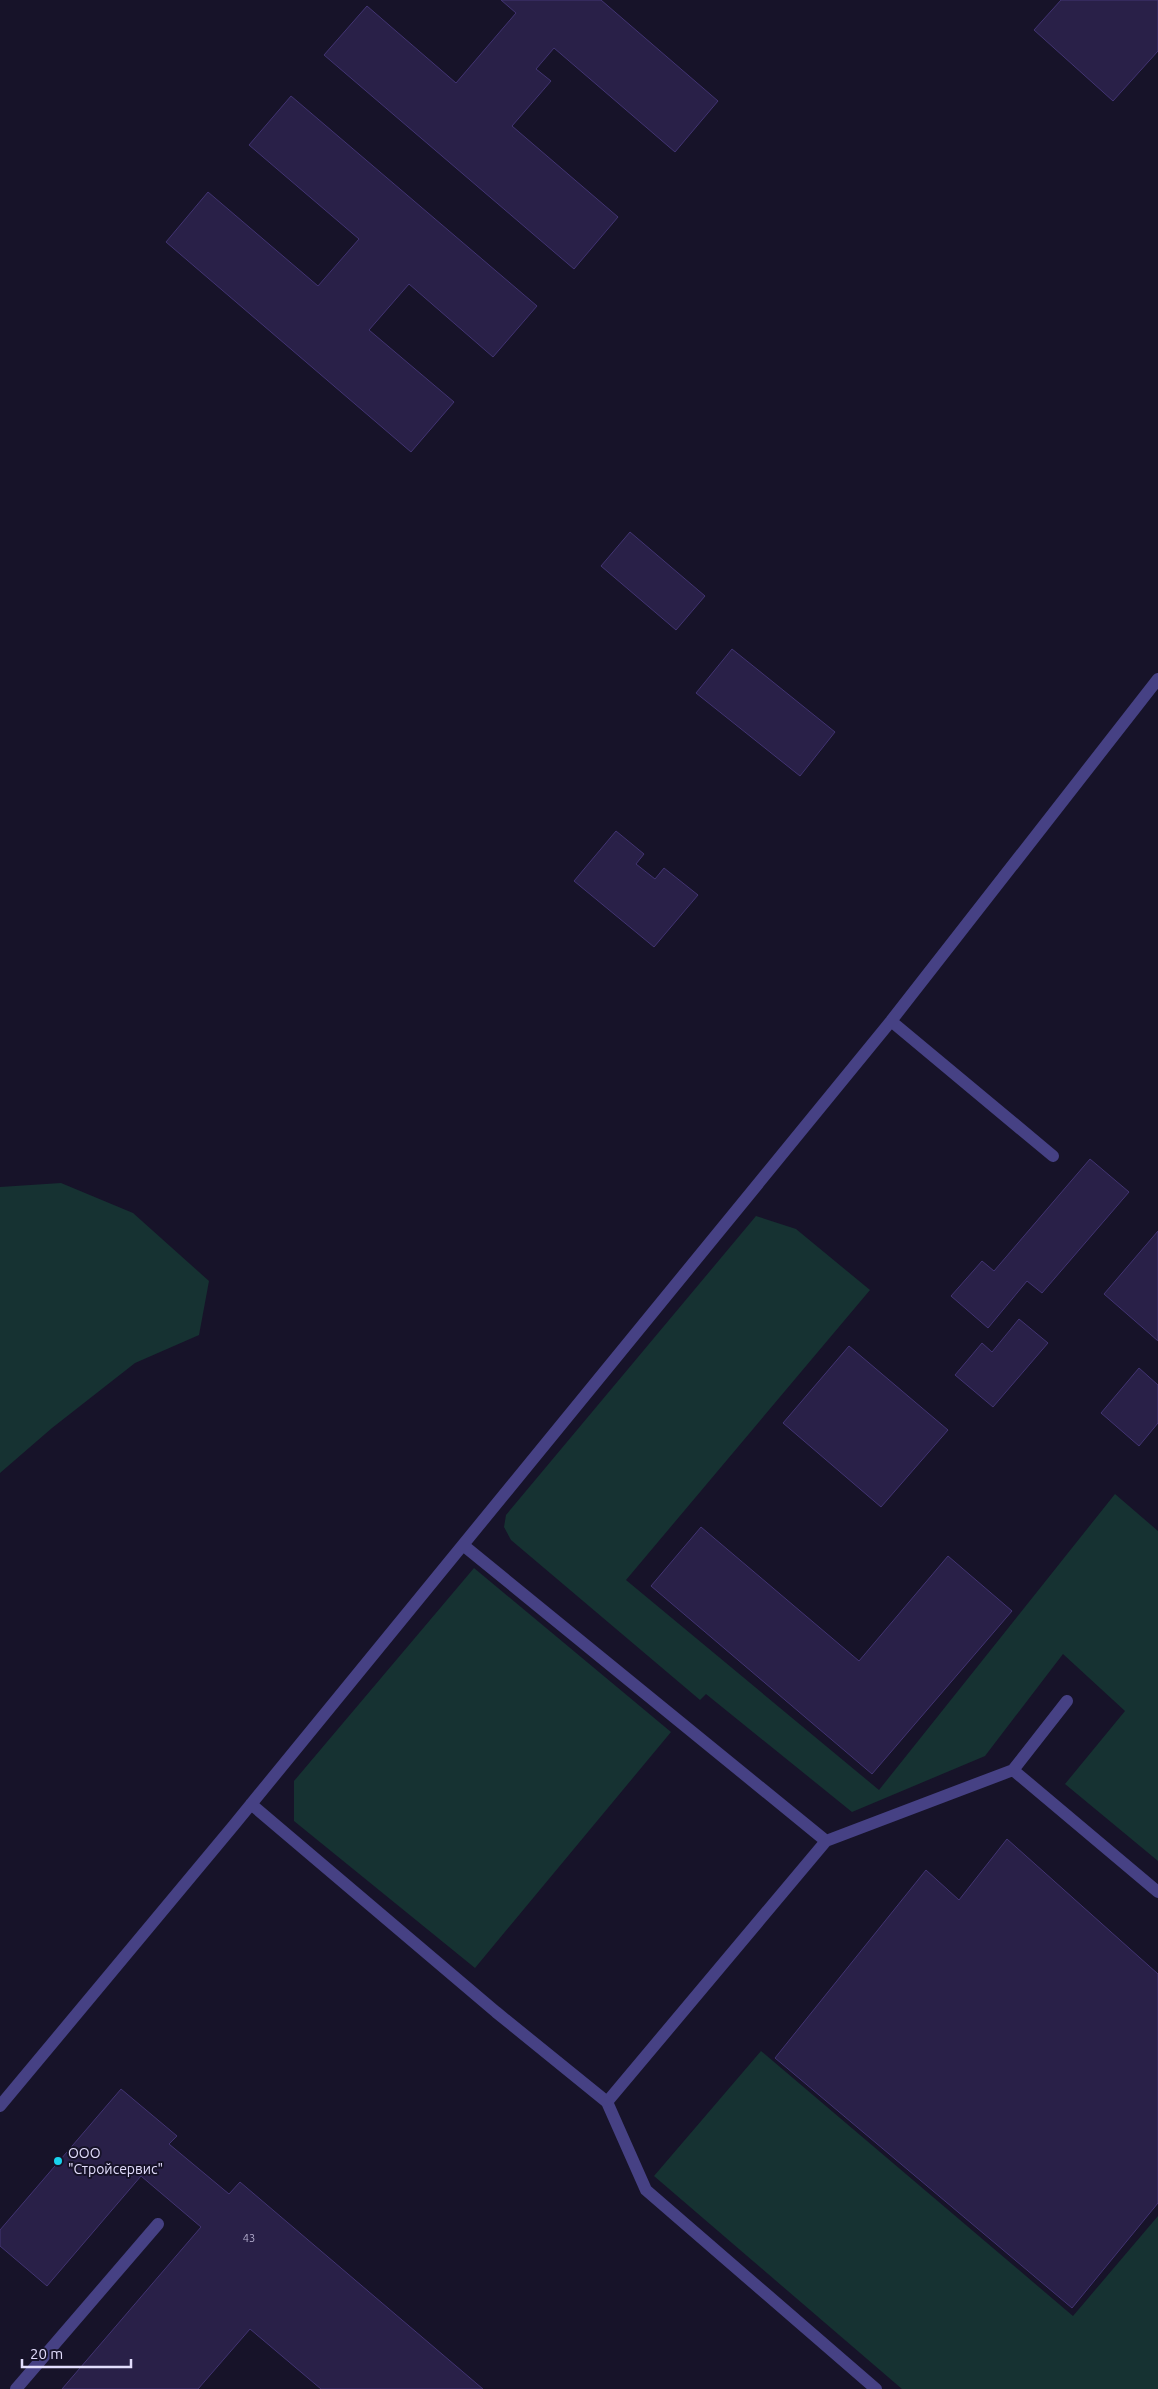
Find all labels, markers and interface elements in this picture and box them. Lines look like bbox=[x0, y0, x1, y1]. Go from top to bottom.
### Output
place label: ООО "Стройсервис" bbox=[68, 2145, 163, 2177]
marker: ООО "Стройсервис" bbox=[52, 2155, 64, 2167]
house number: 43 bbox=[243, 2232, 255, 2244]
scale bar bbox=[22, 2336, 131, 2368]
text: 20 m bbox=[30, 2345, 63, 2362]

